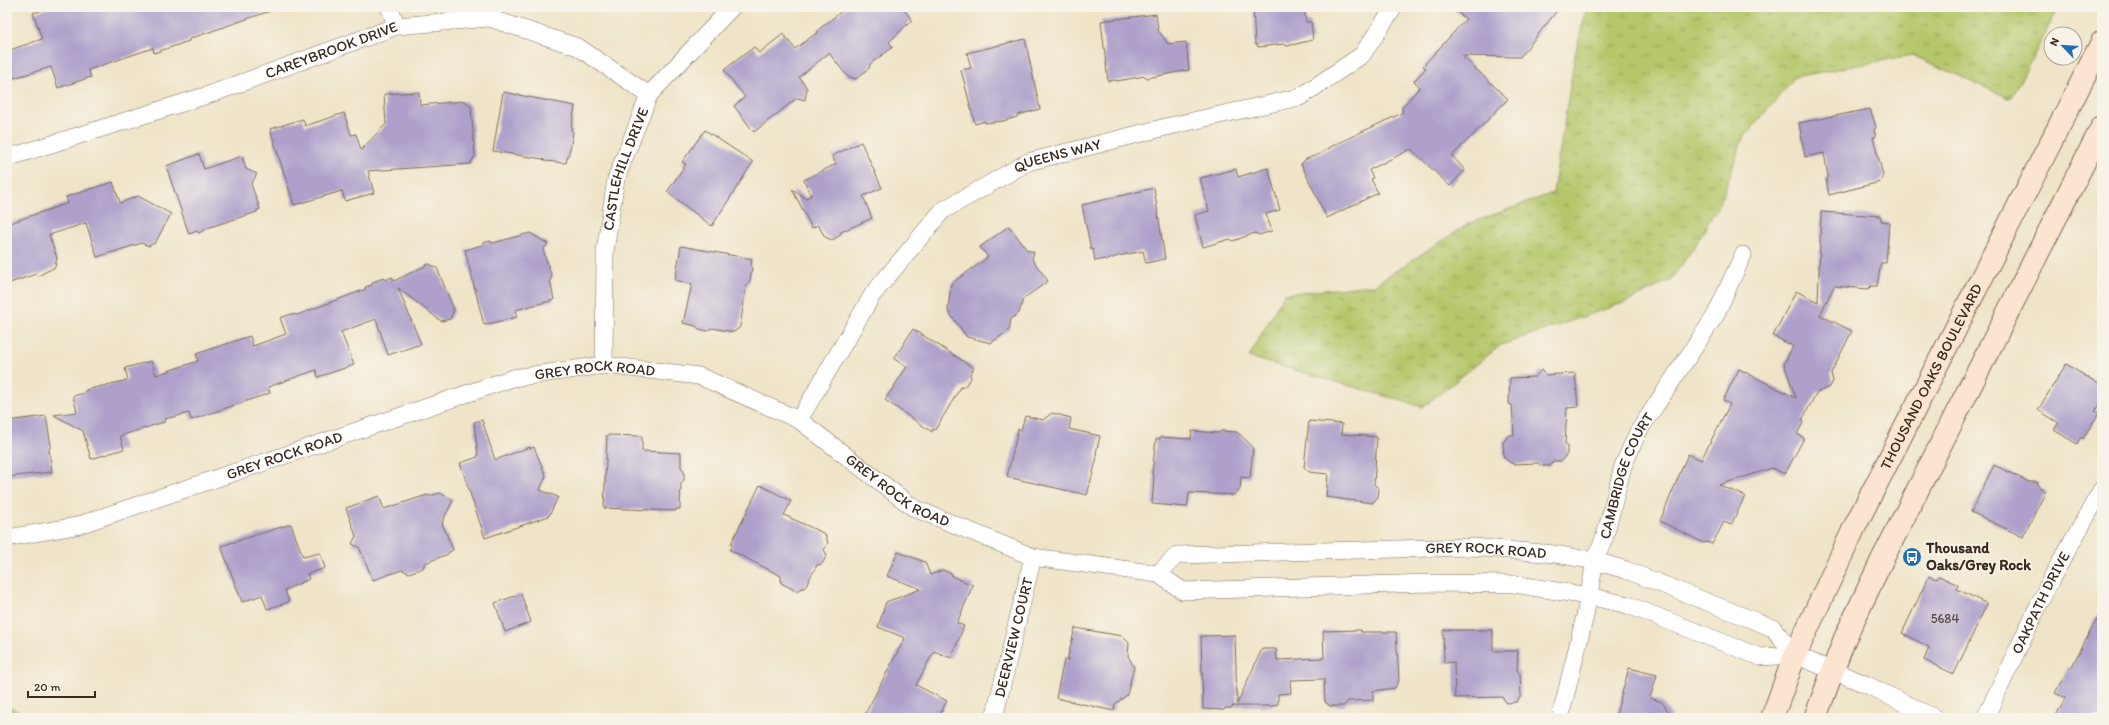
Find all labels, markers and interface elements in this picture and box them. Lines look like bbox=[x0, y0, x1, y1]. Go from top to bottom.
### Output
street label: CAREYBROOK DRIVE bbox=[263, 18, 400, 82]
north arrow bbox=[2043, 26, 2083, 66]
text: N bbox=[2047, 36, 2062, 48]
street label: CASTLEHILL DRIVE bbox=[599, 105, 652, 232]
street label: QUEENS WAY bbox=[1010, 135, 1103, 177]
street label: THOUSAND OAKS BOULEVARD bbox=[1876, 280, 1986, 473]
street label: GREY ROCK ROAD bbox=[533, 356, 656, 384]
street label: CAMBRIDGE COURT bbox=[1596, 408, 1658, 541]
street label: GREY ROCK ROAD bbox=[224, 427, 345, 483]
street label: GREY ROCK ROAD bbox=[842, 450, 952, 531]
street label: GREY ROCK ROAD bbox=[1425, 538, 1547, 562]
place label: Thousand Oaks/Grey Rock bbox=[1925, 539, 2031, 575]
bus stop icon: Thousand Oaks/Grey Rock bbox=[1901, 546, 1923, 568]
street label: OAKPATH DRIVE bbox=[2008, 548, 2074, 657]
street label: DEERVIEW COURT bbox=[990, 575, 1037, 699]
house number: 5684 bbox=[1931, 611, 1960, 626]
scale bar bbox=[28, 673, 95, 699]
text: 20 m bbox=[34, 680, 61, 694]

